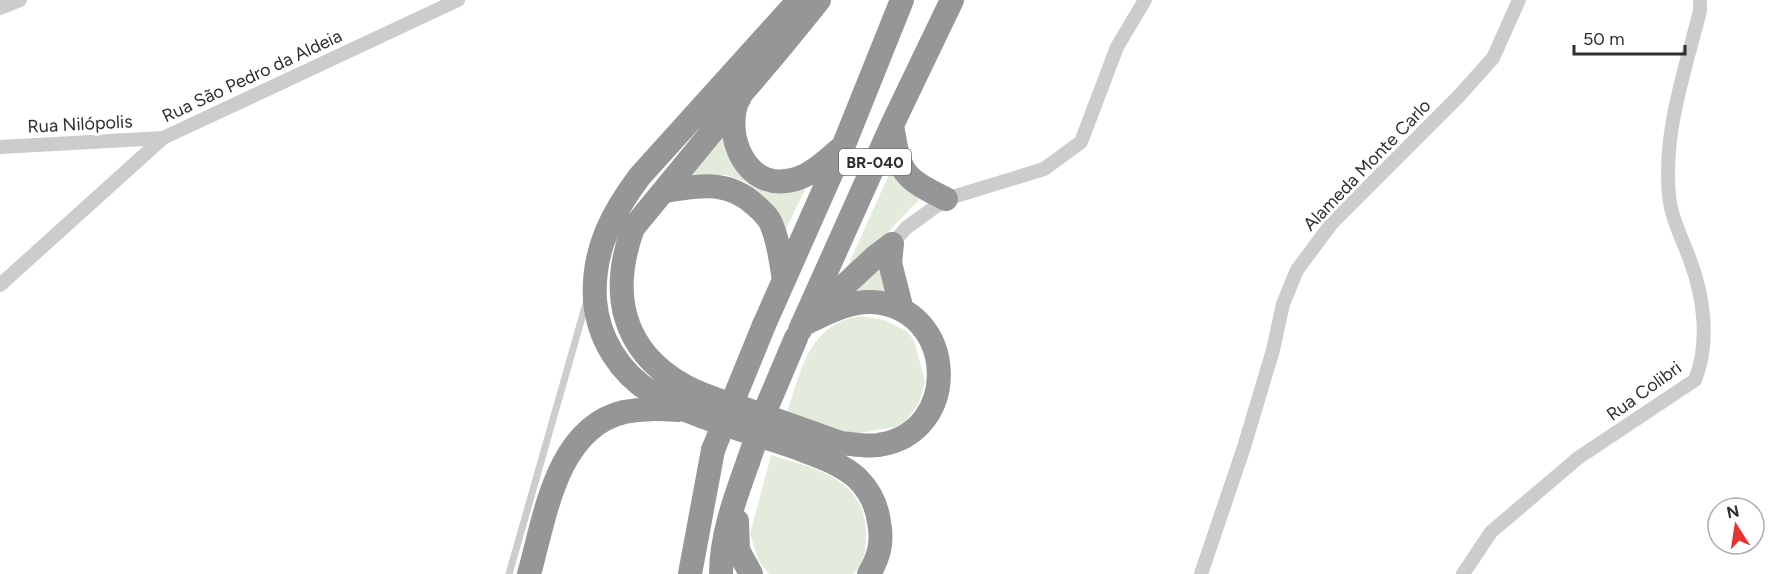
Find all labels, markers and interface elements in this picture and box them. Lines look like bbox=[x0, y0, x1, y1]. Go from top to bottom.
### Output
scale bar bbox=[1574, 18, 1685, 56]
street label: Rua São Pedro da Aldeia bbox=[159, 25, 345, 127]
text: 50 m bbox=[1583, 28, 1625, 50]
street label: Alameda Monte Carlo bbox=[1299, 95, 1435, 235]
street label: Rua Nilópolis bbox=[27, 110, 133, 138]
road number: BR-040 bbox=[839, 149, 911, 175]
street label: Rua Colibri bbox=[1602, 356, 1686, 426]
north arrow bbox=[1706, 496, 1766, 556]
text: N bbox=[1725, 501, 1741, 522]

